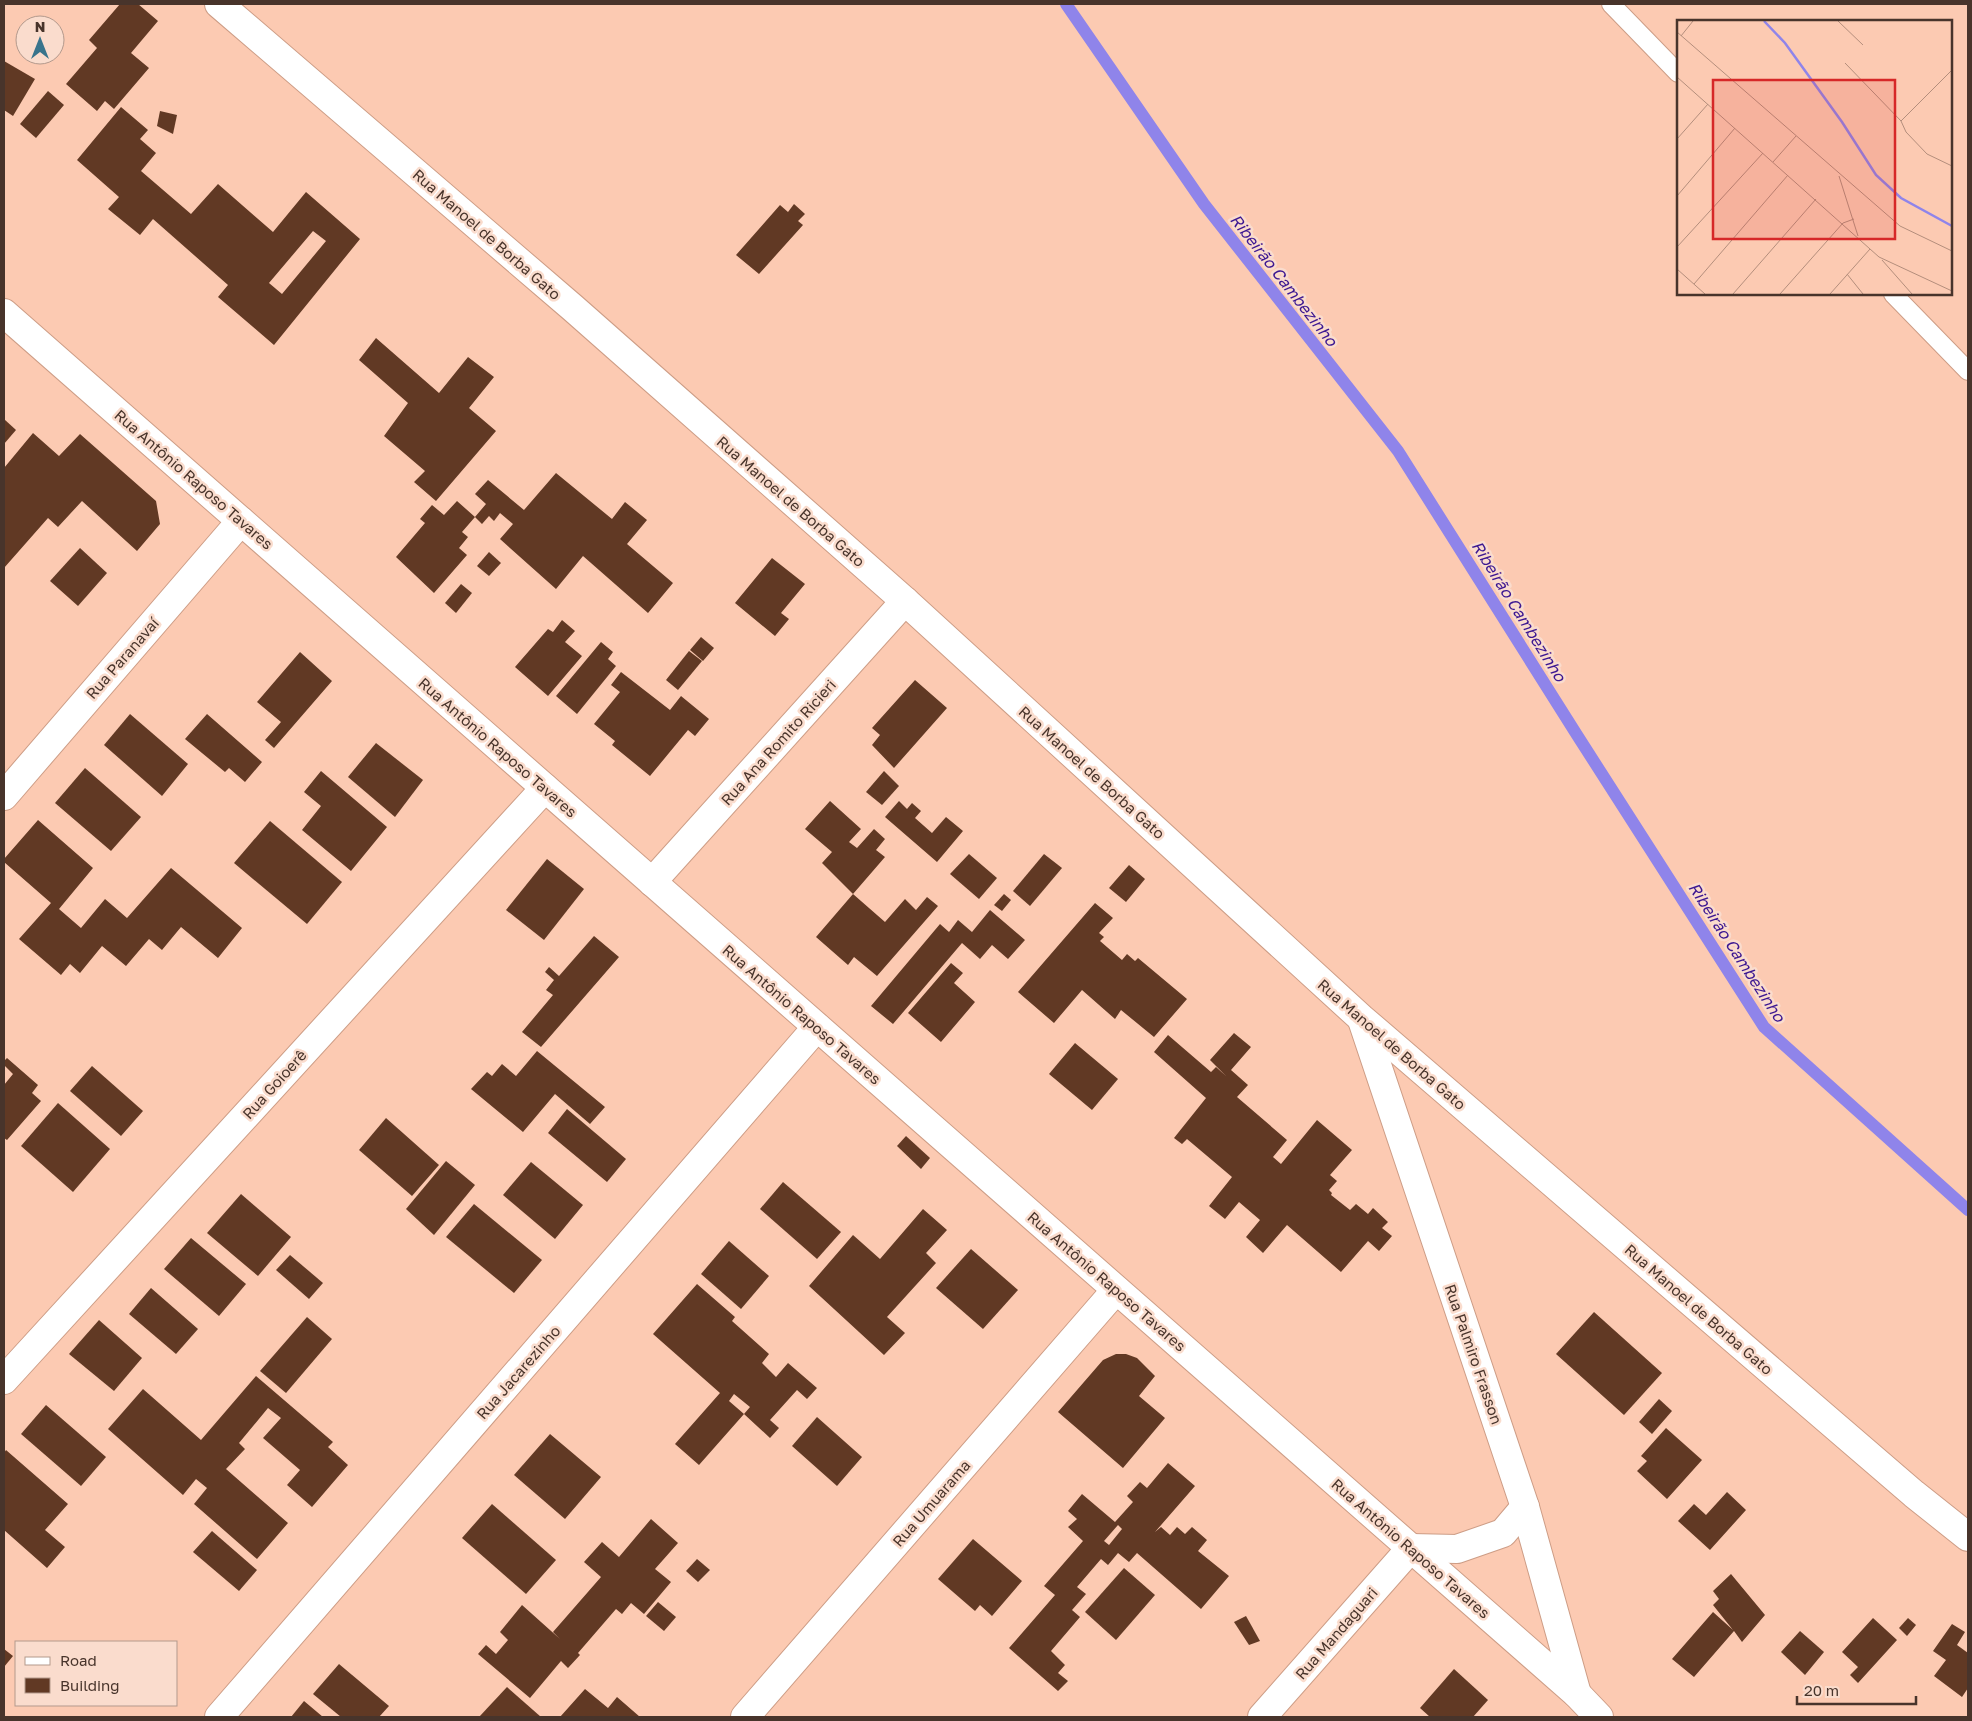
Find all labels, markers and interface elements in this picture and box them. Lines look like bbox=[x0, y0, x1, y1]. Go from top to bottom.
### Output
north arrow bbox=[15, 15, 65, 65]
text: N bbox=[35, 18, 45, 35]
inset map bbox=[1677, 20, 1952, 295]
street label: Rua Manoel de Borba Gato bbox=[409, 165, 565, 303]
water label: Ribeirão Cambezinho bbox=[1226, 210, 1343, 351]
street label: Rua Antônio Raposo Tavares bbox=[111, 405, 277, 553]
street label: Rua Manoel de Borba Gato bbox=[713, 432, 869, 570]
water label: Ribeirão Cambezinho bbox=[1468, 537, 1571, 686]
street label: Rua Paranavaí bbox=[82, 613, 163, 702]
street label: Rua Antônio Raposo Tavares bbox=[415, 673, 581, 821]
street label: Rua Ana Romito Ricieri bbox=[717, 675, 839, 809]
street label: Rua Manoel de Borba Gato bbox=[1015, 702, 1169, 842]
water label: Ribeirão Cambezinho bbox=[1684, 879, 1790, 1027]
street label: Rua Antônio Raposo Tavares bbox=[719, 940, 885, 1088]
street label: Rua Manoel de Borba Gato bbox=[1314, 975, 1470, 1113]
street label: Rua Goioerê bbox=[238, 1045, 310, 1122]
street label: Rua Antônio Raposo Tavares bbox=[1024, 1207, 1190, 1355]
street label: Rua Manoel de Borba Gato bbox=[1621, 1240, 1777, 1378]
street label: Rua Palmiro Frasson bbox=[1442, 1282, 1506, 1426]
street label: Rua Jacarezinho bbox=[472, 1322, 564, 1422]
street label: Rua Umuarama bbox=[888, 1456, 974, 1550]
street label: Rua Antônio Raposo Tavares bbox=[1328, 1474, 1494, 1622]
street label: Rua Mandaguari bbox=[1291, 1583, 1381, 1683]
legend bbox=[15, 1641, 178, 1706]
text: Road bbox=[60, 1651, 97, 1669]
scale bar bbox=[1797, 1674, 1916, 1706]
text: Building bbox=[60, 1676, 120, 1694]
text: 20 m bbox=[1804, 1681, 1839, 1699]

